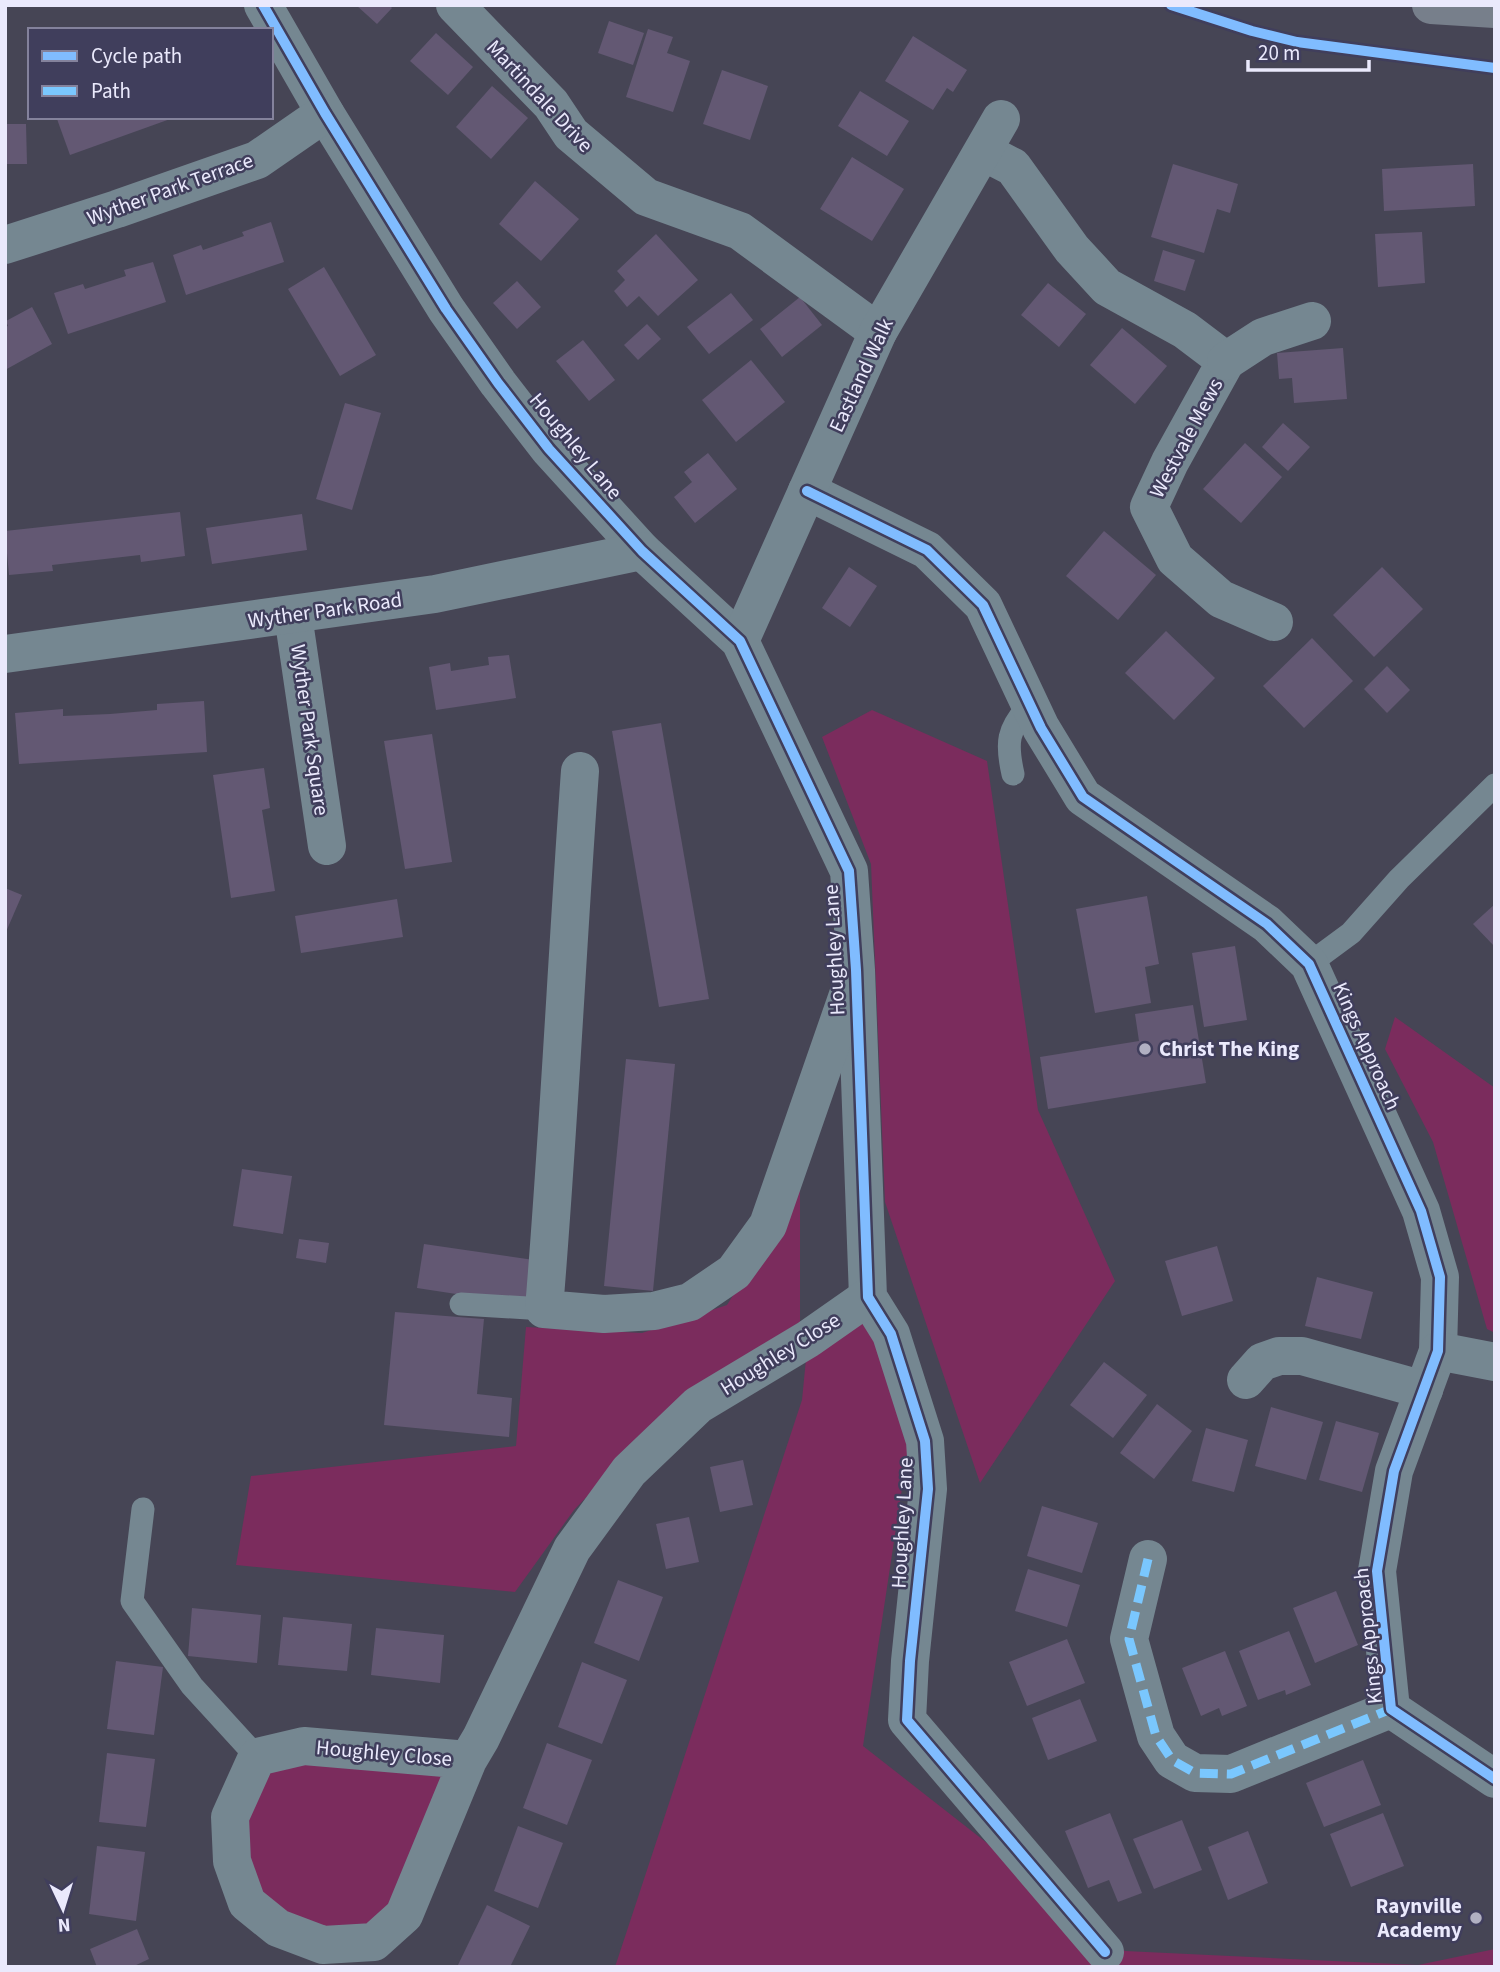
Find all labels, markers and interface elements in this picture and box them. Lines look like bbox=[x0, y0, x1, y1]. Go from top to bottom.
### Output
legend bbox=[28, 28, 273, 119]
scale bar bbox=[1248, 28, 1369, 72]
street label: Martindale Drive bbox=[480, 33, 600, 159]
text: 20 m bbox=[1258, 38, 1300, 68]
text: Cycle path bbox=[91, 41, 182, 71]
text: Path bbox=[91, 76, 131, 106]
street label: Wyther Park Terrace bbox=[83, 145, 257, 233]
street label: Eastland Walk bbox=[821, 312, 901, 437]
street label: Westvale Mews bbox=[1142, 372, 1230, 503]
street label: Houghley Lane bbox=[522, 386, 630, 506]
street label: Wyther Park Road bbox=[246, 584, 404, 636]
street label: Wyther Park Square bbox=[283, 642, 337, 818]
street label: Houghley Lane bbox=[816, 884, 852, 1016]
street label: Kings Approach bbox=[1325, 977, 1409, 1115]
place label: Christ The King bbox=[1159, 1034, 1299, 1064]
marker: Christ The King bbox=[1137, 1041, 1153, 1057]
street label: Houghley Close bbox=[714, 1305, 846, 1403]
street label: Houghley Lane bbox=[884, 1457, 920, 1589]
street label: Kings Approach bbox=[1346, 1566, 1390, 1706]
street label: Houghley Close bbox=[315, 1732, 453, 1774]
north arrow bbox=[28, 1874, 98, 1944]
place label: Raynville Academy bbox=[1376, 1891, 1462, 1945]
marker: Raynville Academy bbox=[1468, 1910, 1484, 1926]
text: N bbox=[57, 1911, 71, 1938]

